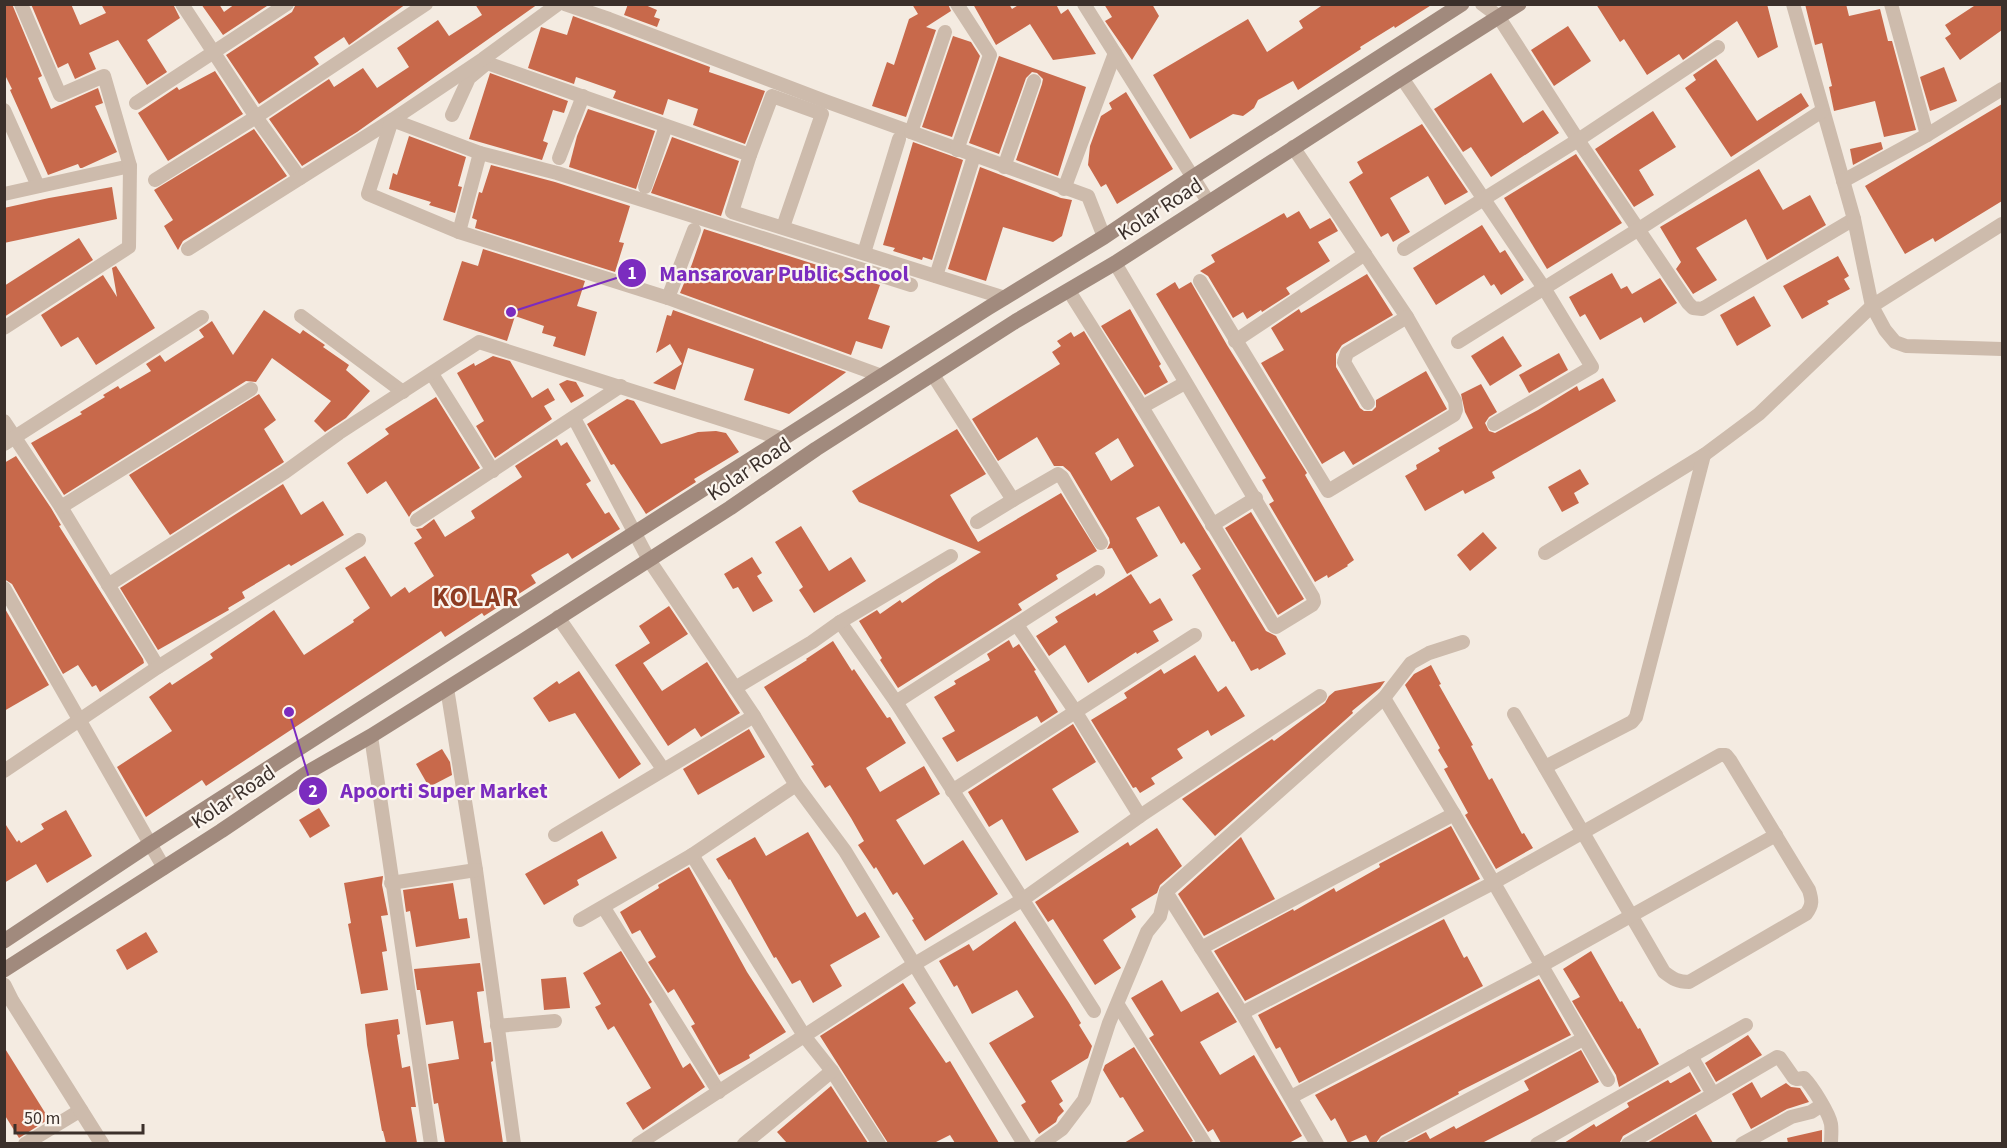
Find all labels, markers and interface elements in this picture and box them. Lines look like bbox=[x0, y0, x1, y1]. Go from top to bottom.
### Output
street label: Kolar Road bbox=[1112, 170, 1208, 248]
callout: Mansarovar Public School bbox=[617, 253, 921, 293]
text: Mansarovar Public School bbox=[659, 258, 910, 290]
text: 1 bbox=[627, 261, 637, 286]
street label: Kolar Road bbox=[701, 430, 797, 508]
district label: KOLAR bbox=[432, 578, 520, 617]
street label: Kolar Road bbox=[185, 758, 281, 836]
callout: Apoorti Super Market bbox=[298, 771, 560, 811]
text: Apoorti Super Market bbox=[339, 775, 548, 807]
text: 2 bbox=[308, 779, 318, 804]
scale bar bbox=[15, 1097, 142, 1135]
text: 50 m bbox=[24, 1106, 60, 1131]

